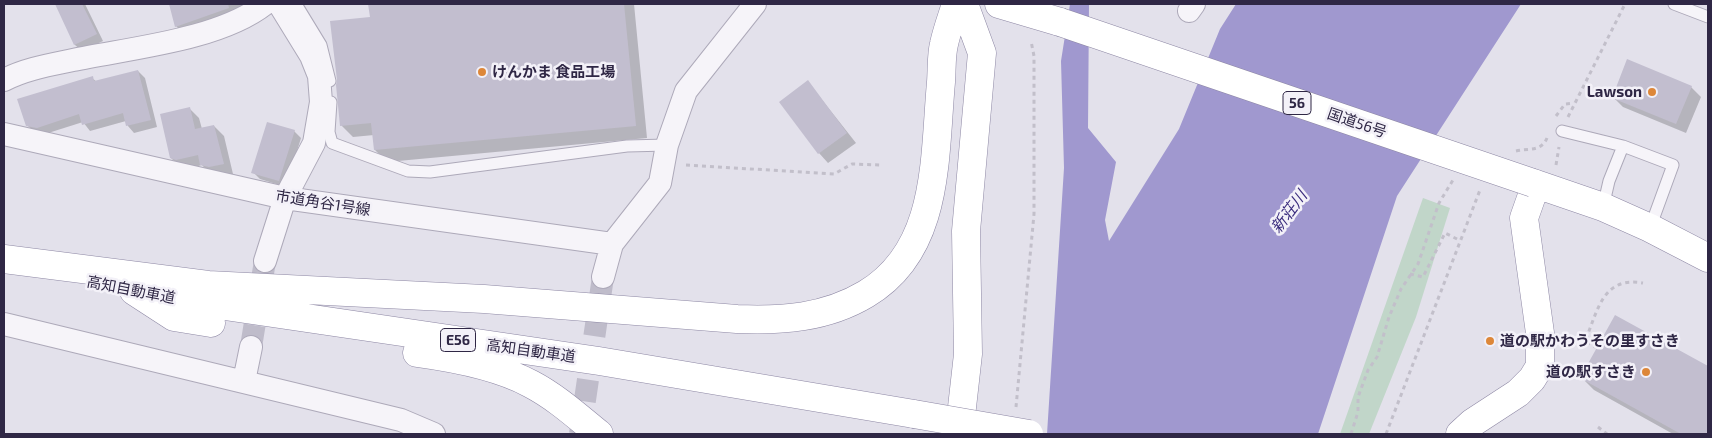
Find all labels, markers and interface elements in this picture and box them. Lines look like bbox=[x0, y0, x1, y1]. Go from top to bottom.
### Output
place label: けんかま 食品工場 bbox=[492, 63, 615, 81]
marker: けんかま 食品工場 bbox=[476, 66, 488, 78]
place label: Lawson bbox=[1587, 83, 1642, 101]
marker: Lawson bbox=[1646, 86, 1658, 98]
road number: 56 bbox=[1283, 92, 1311, 115]
street label: 国道56号 bbox=[1325, 104, 1389, 142]
street label: 市道角谷1号線 bbox=[274, 187, 372, 219]
water label: 新荘川 bbox=[1267, 187, 1311, 237]
street label: 高知自動車道 bbox=[85, 273, 177, 307]
road number: E56 bbox=[440, 328, 476, 352]
place label: 道の駅かわうその里すさき bbox=[1500, 332, 1680, 350]
marker: 道の駅かわうその里すさき bbox=[1484, 335, 1496, 347]
street label: 高知自動車道 bbox=[485, 336, 577, 366]
place label: 道の駅すさき bbox=[1546, 363, 1636, 381]
marker: 道の駅すさき bbox=[1640, 366, 1652, 378]

